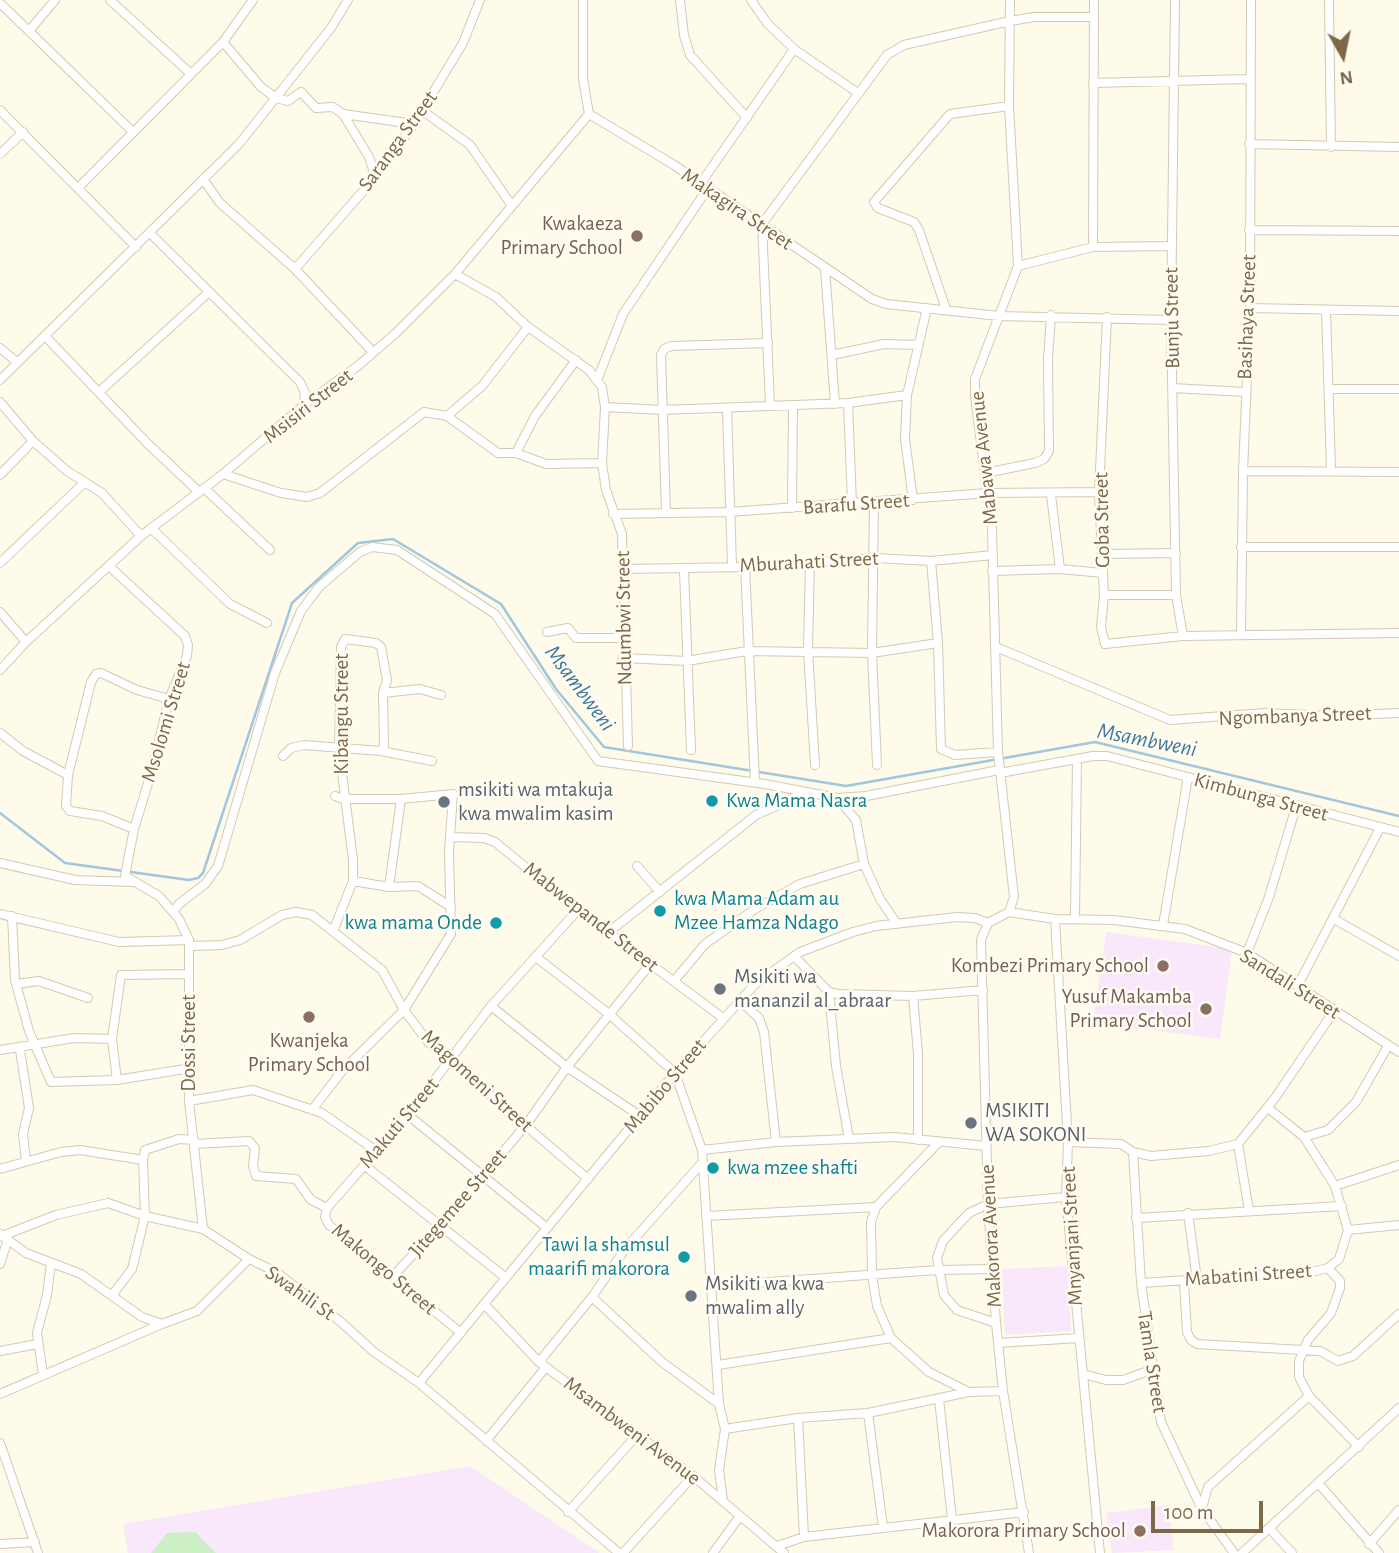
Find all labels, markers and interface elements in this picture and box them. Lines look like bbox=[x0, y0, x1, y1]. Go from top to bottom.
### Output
north arrow bbox=[1308, 21, 1378, 91]
text: N bbox=[1338, 67, 1354, 88]
street label: Saranga Street bbox=[353, 86, 443, 196]
street label: Makagira Street bbox=[676, 162, 798, 256]
place label: Kwakaeza Primary School bbox=[500, 211, 623, 261]
marker: Kwakaeza Primary School bbox=[629, 228, 645, 244]
street label: Basihaya Street bbox=[1232, 254, 1262, 380]
street label: Bunju Street bbox=[1159, 267, 1185, 369]
street label: Msisiri Street bbox=[258, 363, 358, 449]
street label: Mabawa Avenue bbox=[964, 390, 1004, 526]
street label: Goba Street bbox=[1089, 472, 1115, 568]
street label: Barafu Street bbox=[802, 488, 910, 520]
street label: Mburahati Street bbox=[739, 546, 879, 578]
street label: Ndumbwi Street bbox=[610, 550, 638, 686]
water label: Msambweni bbox=[539, 639, 621, 737]
street label: Kibangu Street bbox=[329, 653, 355, 775]
street label: Msolomi Street bbox=[136, 659, 196, 785]
street label: Ngombanya Street bbox=[1218, 701, 1372, 731]
water label: Msambweni bbox=[1095, 717, 1199, 763]
street label: Kimbunga Street bbox=[1191, 767, 1331, 827]
place label: msikiti wa mtakuja kwa mwalim kasim bbox=[458, 777, 614, 827]
place label: Kwa Mama Nasra bbox=[726, 788, 867, 814]
marker: Kwa Mama Nasra bbox=[704, 793, 720, 809]
marker: msikiti wa mtakuja kwa mwalim kasim bbox=[436, 794, 452, 810]
street label: Mabwepande Street bbox=[518, 856, 664, 978]
place label: kwa Mama Adam au Mzee Hamza Ndago bbox=[674, 886, 839, 936]
marker: kwa Mama Adam au Mzee Hamza Ndago bbox=[652, 903, 668, 919]
place label: kwa mama Onde bbox=[344, 910, 482, 936]
marker: kwa mama Onde bbox=[488, 915, 504, 931]
street label: Sandali Street bbox=[1235, 943, 1345, 1025]
place label: Kombezi Primary School bbox=[951, 953, 1149, 979]
marker: Kombezi Primary School bbox=[1155, 958, 1171, 974]
place label: Msikiti wa mananzil al_abraar bbox=[734, 964, 891, 1014]
marker: Msikiti wa mananzil al_abraar bbox=[712, 981, 728, 997]
place label: Yusuf Makamba Primary School bbox=[1061, 984, 1192, 1034]
street label: Dossi Street bbox=[176, 994, 202, 1092]
marker: Yusuf Makamba Primary School bbox=[1198, 1001, 1214, 1017]
marker: Kwanjeka Primary School bbox=[301, 1009, 317, 1025]
street label: Magomeni Street bbox=[416, 1024, 538, 1138]
place label: Kwanjeka Primary School bbox=[248, 1028, 370, 1078]
street label: Mabibo Street bbox=[618, 1033, 712, 1139]
street label: Makuti Street bbox=[354, 1072, 444, 1174]
place label: MSIKITI WA SOKONI bbox=[985, 1098, 1086, 1148]
marker: MSIKITI WA SOKONI bbox=[963, 1115, 979, 1131]
street label: Jitegemee Street bbox=[404, 1143, 512, 1263]
place label: kwa mzee shafti bbox=[727, 1155, 858, 1181]
marker: kwa mzee shafti bbox=[705, 1160, 721, 1176]
street label: Makorora Avenue bbox=[975, 1164, 1007, 1308]
street label: Mnyanjani Street bbox=[1056, 1166, 1088, 1306]
street label: Makongo Street bbox=[326, 1218, 442, 1320]
place label: Tawi la shamsul maarifi makorora bbox=[528, 1232, 670, 1282]
marker: Tawi la shamsul maarifi makorora bbox=[676, 1249, 692, 1265]
street label: Mabatini Street bbox=[1184, 1258, 1312, 1292]
street label: Swahili St bbox=[260, 1260, 340, 1326]
place label: Msikiti wa kwa mwalim ally bbox=[705, 1271, 824, 1321]
marker: Msikiti wa kwa mwalim ally bbox=[683, 1288, 699, 1304]
street label: Tamla Street bbox=[1132, 1309, 1172, 1415]
street label: Msambweni Avenue bbox=[558, 1371, 706, 1491]
scale bar bbox=[1154, 1486, 1266, 1530]
text: 100 m bbox=[1164, 1502, 1214, 1523]
place label: Makorora Primary School bbox=[921, 1518, 1126, 1544]
marker: Makorora Primary School bbox=[1132, 1523, 1148, 1539]

